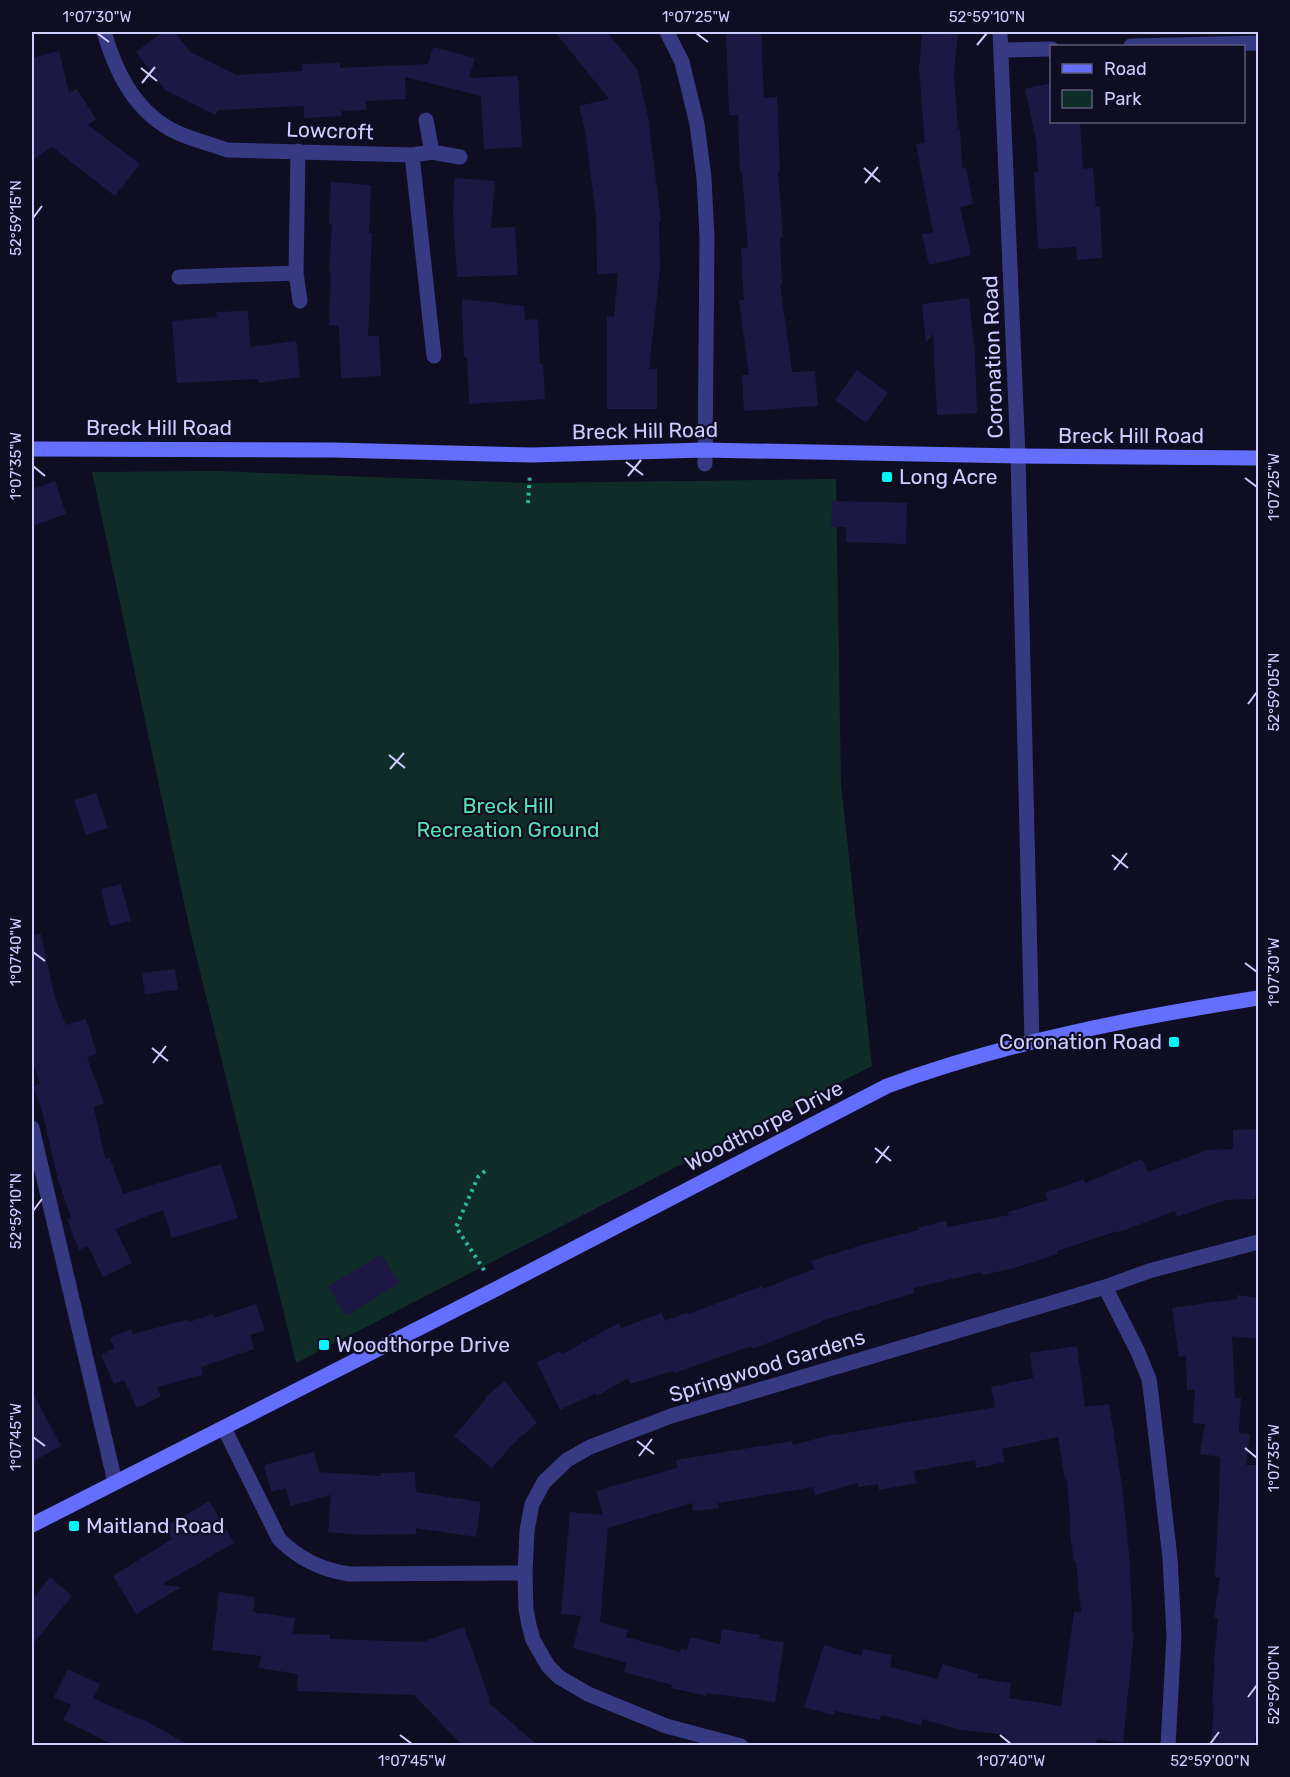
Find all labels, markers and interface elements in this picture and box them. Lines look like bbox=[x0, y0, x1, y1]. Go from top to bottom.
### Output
text: 1°07'30"W bbox=[63, 8, 131, 26]
text: 1°07'25"W bbox=[662, 8, 730, 26]
text: 52°59'10"N bbox=[949, 8, 1025, 26]
legend bbox=[1050, 45, 1245, 123]
text: Road bbox=[1104, 58, 1147, 80]
text: Park bbox=[1104, 88, 1142, 110]
street label: Lowcroft bbox=[286, 116, 374, 145]
text: 52°59'15"N bbox=[7, 180, 25, 256]
street label: Coronation Road bbox=[977, 275, 1008, 439]
street label: Breck Hill Road bbox=[86, 415, 232, 440]
street label: Breck Hill Road bbox=[572, 417, 718, 444]
street label: Breck Hill Road bbox=[1058, 423, 1204, 448]
text: 1°07'35"W bbox=[7, 432, 25, 500]
text: 1°07'25"W bbox=[1265, 453, 1283, 521]
place label: Long Acre bbox=[899, 464, 998, 489]
marker: Long Acre bbox=[880, 470, 894, 484]
text: 52°59'05"N bbox=[1265, 652, 1283, 732]
park label: Breck Hill Recreation Ground bbox=[416, 793, 600, 842]
text: 1°07'40"W bbox=[7, 918, 25, 986]
text: 1°07'30"W bbox=[1265, 938, 1283, 1006]
place label: Coronation Road bbox=[999, 1029, 1162, 1054]
marker: Coronation Road bbox=[1167, 1035, 1181, 1049]
street label: Woodthorpe Drive bbox=[681, 1075, 847, 1176]
text: 52°59'10"N bbox=[7, 1173, 25, 1249]
street label: Springwood Gardens bbox=[666, 1324, 868, 1407]
place label: Woodthorpe Drive bbox=[336, 1332, 510, 1357]
marker: Woodthorpe Drive bbox=[317, 1338, 331, 1352]
text: 1°07'45"W bbox=[7, 1403, 25, 1471]
text: 1°07'35"W bbox=[1265, 1424, 1283, 1492]
place label: Maitland Road bbox=[86, 1513, 224, 1538]
marker: Maitland Road bbox=[67, 1519, 81, 1533]
text: 52°59'00"N bbox=[1265, 1645, 1283, 1725]
text: 1°07'45"W bbox=[378, 1752, 446, 1770]
text: 1°07'40"W bbox=[977, 1752, 1045, 1770]
text: 52°59'00"N bbox=[1170, 1752, 1250, 1770]

